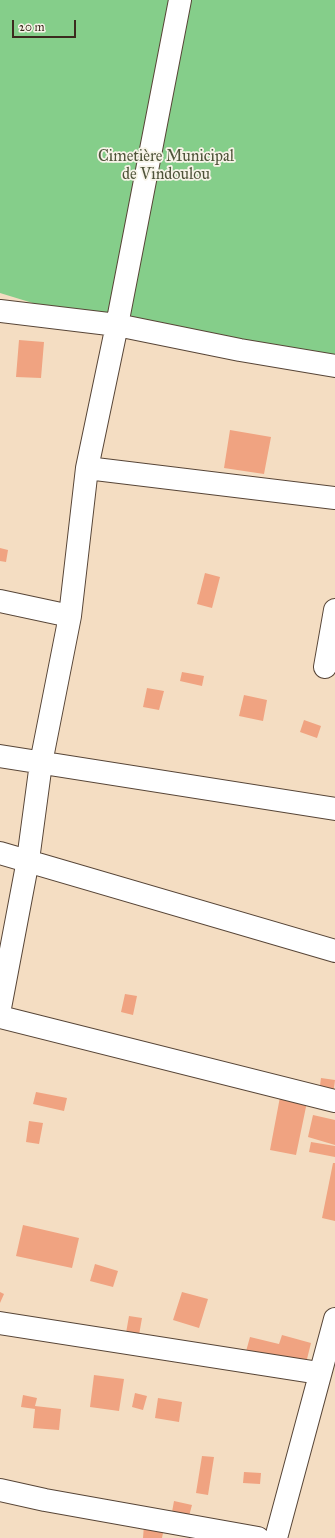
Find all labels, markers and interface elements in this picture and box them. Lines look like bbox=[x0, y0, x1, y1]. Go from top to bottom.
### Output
scale bar bbox=[14, 12, 78, 38]
text: 20 m bbox=[19, 20, 45, 34]
park label: Cimetière Municipal de Vindoulou bbox=[98, 147, 234, 185]

